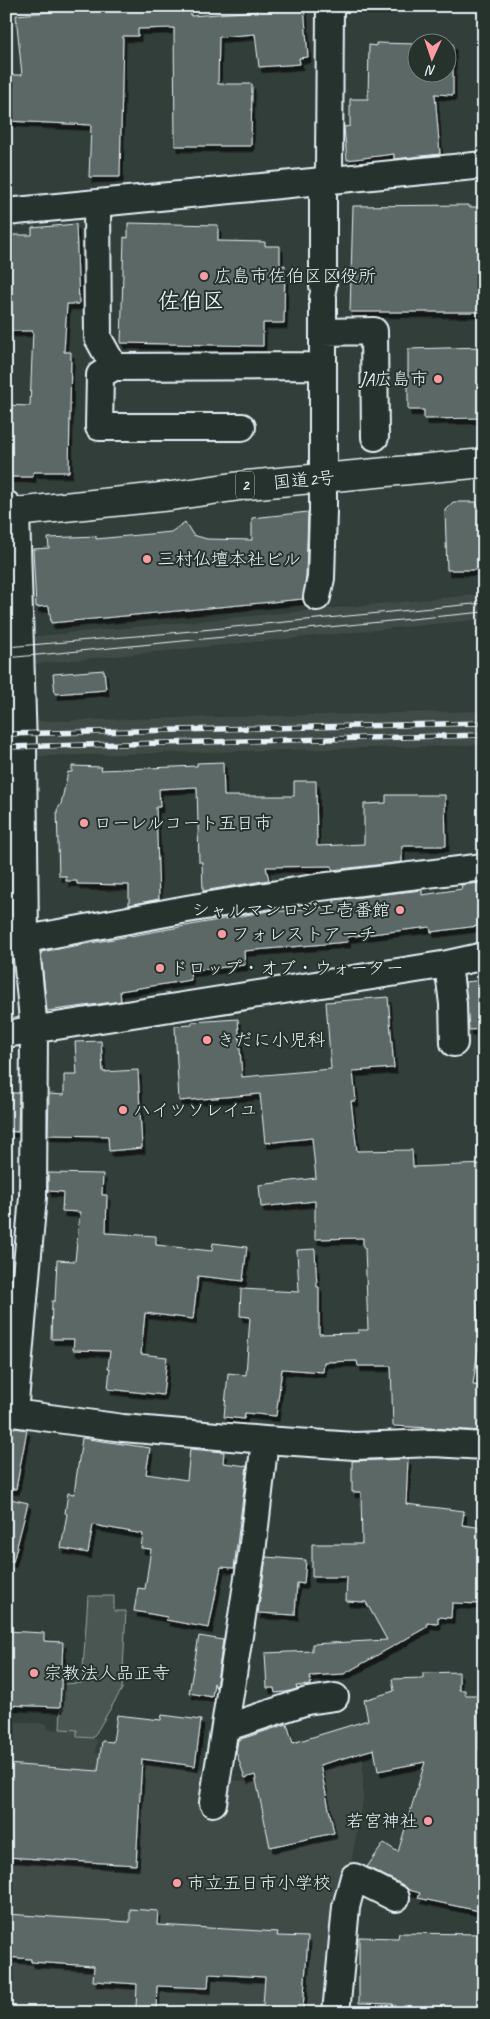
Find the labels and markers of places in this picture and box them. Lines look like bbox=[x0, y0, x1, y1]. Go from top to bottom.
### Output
place label: 広島市佐伯区区役所 bbox=[214, 265, 376, 287]
marker: 広島市佐伯区区役所 bbox=[198, 270, 210, 282]
place label: JA広島市 bbox=[358, 368, 428, 390]
marker: JA広島市 bbox=[432, 373, 444, 385]
place label: 三村仏壇本社ビル bbox=[157, 548, 301, 570]
marker: 三村仏壇本社ビル bbox=[141, 553, 153, 565]
place label: ローレルコート五日市 bbox=[94, 812, 272, 834]
marker: ローレルコート五日市 bbox=[78, 817, 90, 829]
place label: シャルマンロジエ壱番館 bbox=[192, 899, 390, 921]
marker: シャルマンロジエ壱番館 bbox=[394, 904, 406, 916]
place label: フォレストアーチ bbox=[232, 923, 377, 945]
marker: フォレストアーチ bbox=[216, 928, 228, 940]
place label: ドロップ・オブ・ウォーター bbox=[170, 957, 404, 979]
marker: ドロップ・オブ・ウォーター bbox=[154, 962, 166, 974]
place label: きだに小児科 bbox=[217, 1029, 325, 1051]
marker: きだに小児科 bbox=[201, 1034, 213, 1046]
place label: ハイツソレイユ bbox=[133, 1099, 258, 1121]
marker: ハイツソレイユ bbox=[117, 1104, 129, 1116]
place label: 宗教法人品正寺 bbox=[44, 1662, 170, 1684]
marker: 宗教法人品正寺 bbox=[28, 1667, 40, 1679]
place label: 若宮神社 bbox=[346, 1810, 418, 1832]
marker: 若宮神社 bbox=[422, 1815, 434, 1827]
place label: 市立五日市小学校 bbox=[187, 1872, 331, 1894]
marker: 市立五日市小学校 bbox=[171, 1877, 183, 1889]

